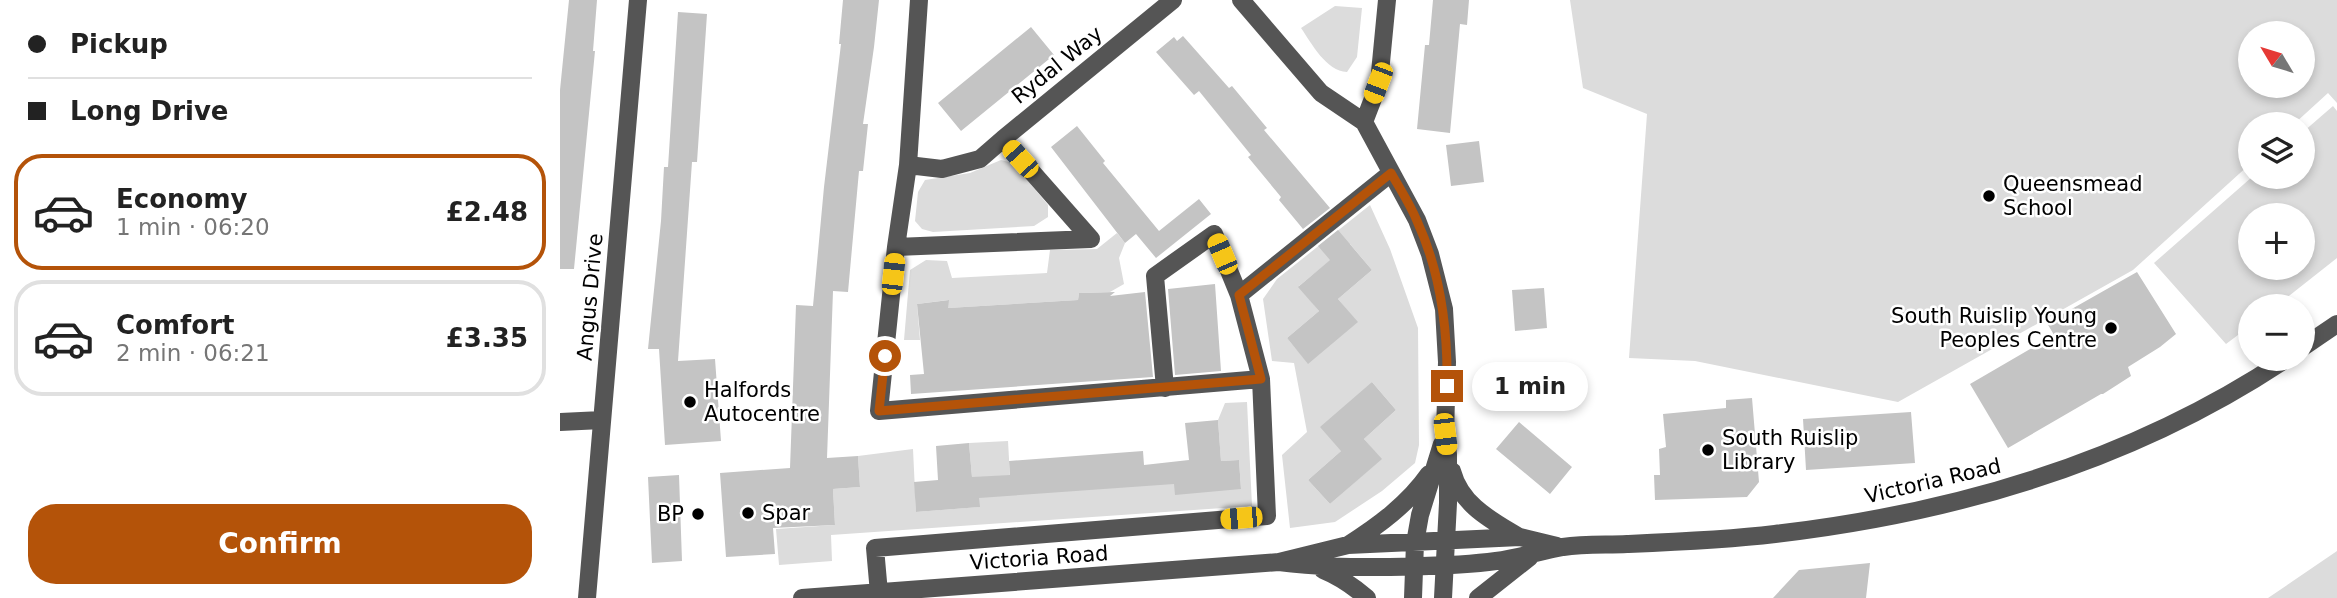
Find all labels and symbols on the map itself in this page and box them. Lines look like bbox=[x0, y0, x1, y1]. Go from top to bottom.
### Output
street label: Rydal Way bbox=[1007, 21, 1107, 109]
north arrow bbox=[2238, 21, 2315, 98]
car bbox=[1361, 60, 1396, 106]
car bbox=[999, 136, 1042, 182]
place label: Queensmead School bbox=[2003, 172, 2143, 220]
marker: Queensmead School bbox=[1981, 188, 1997, 204]
car bbox=[1205, 231, 1240, 277]
street label: Angus Drive bbox=[572, 232, 608, 362]
car bbox=[881, 252, 906, 296]
place label: South Ruislip Young Peoples Centre bbox=[1891, 304, 2097, 352]
marker: South Ruislip Young Peoples Centre bbox=[2103, 320, 2119, 336]
route start bbox=[869, 340, 901, 372]
callout: 1 min bbox=[1472, 362, 1587, 410]
route end bbox=[1431, 370, 1463, 402]
place label: Halfords Autocentre bbox=[704, 378, 820, 426]
marker: Halfords Autocentre bbox=[682, 394, 698, 410]
car bbox=[1433, 412, 1458, 456]
place label: South Ruislip Library bbox=[1722, 426, 1858, 474]
marker: South Ruislip Library bbox=[1700, 442, 1716, 458]
street label: Victoria Road bbox=[1863, 454, 2003, 508]
place label: Spar bbox=[762, 501, 811, 525]
place label: BP bbox=[657, 502, 684, 526]
marker: Spar bbox=[740, 505, 756, 521]
marker: BP bbox=[690, 506, 706, 522]
car bbox=[1220, 506, 1263, 530]
street label: Victoria Road bbox=[969, 541, 1109, 575]

